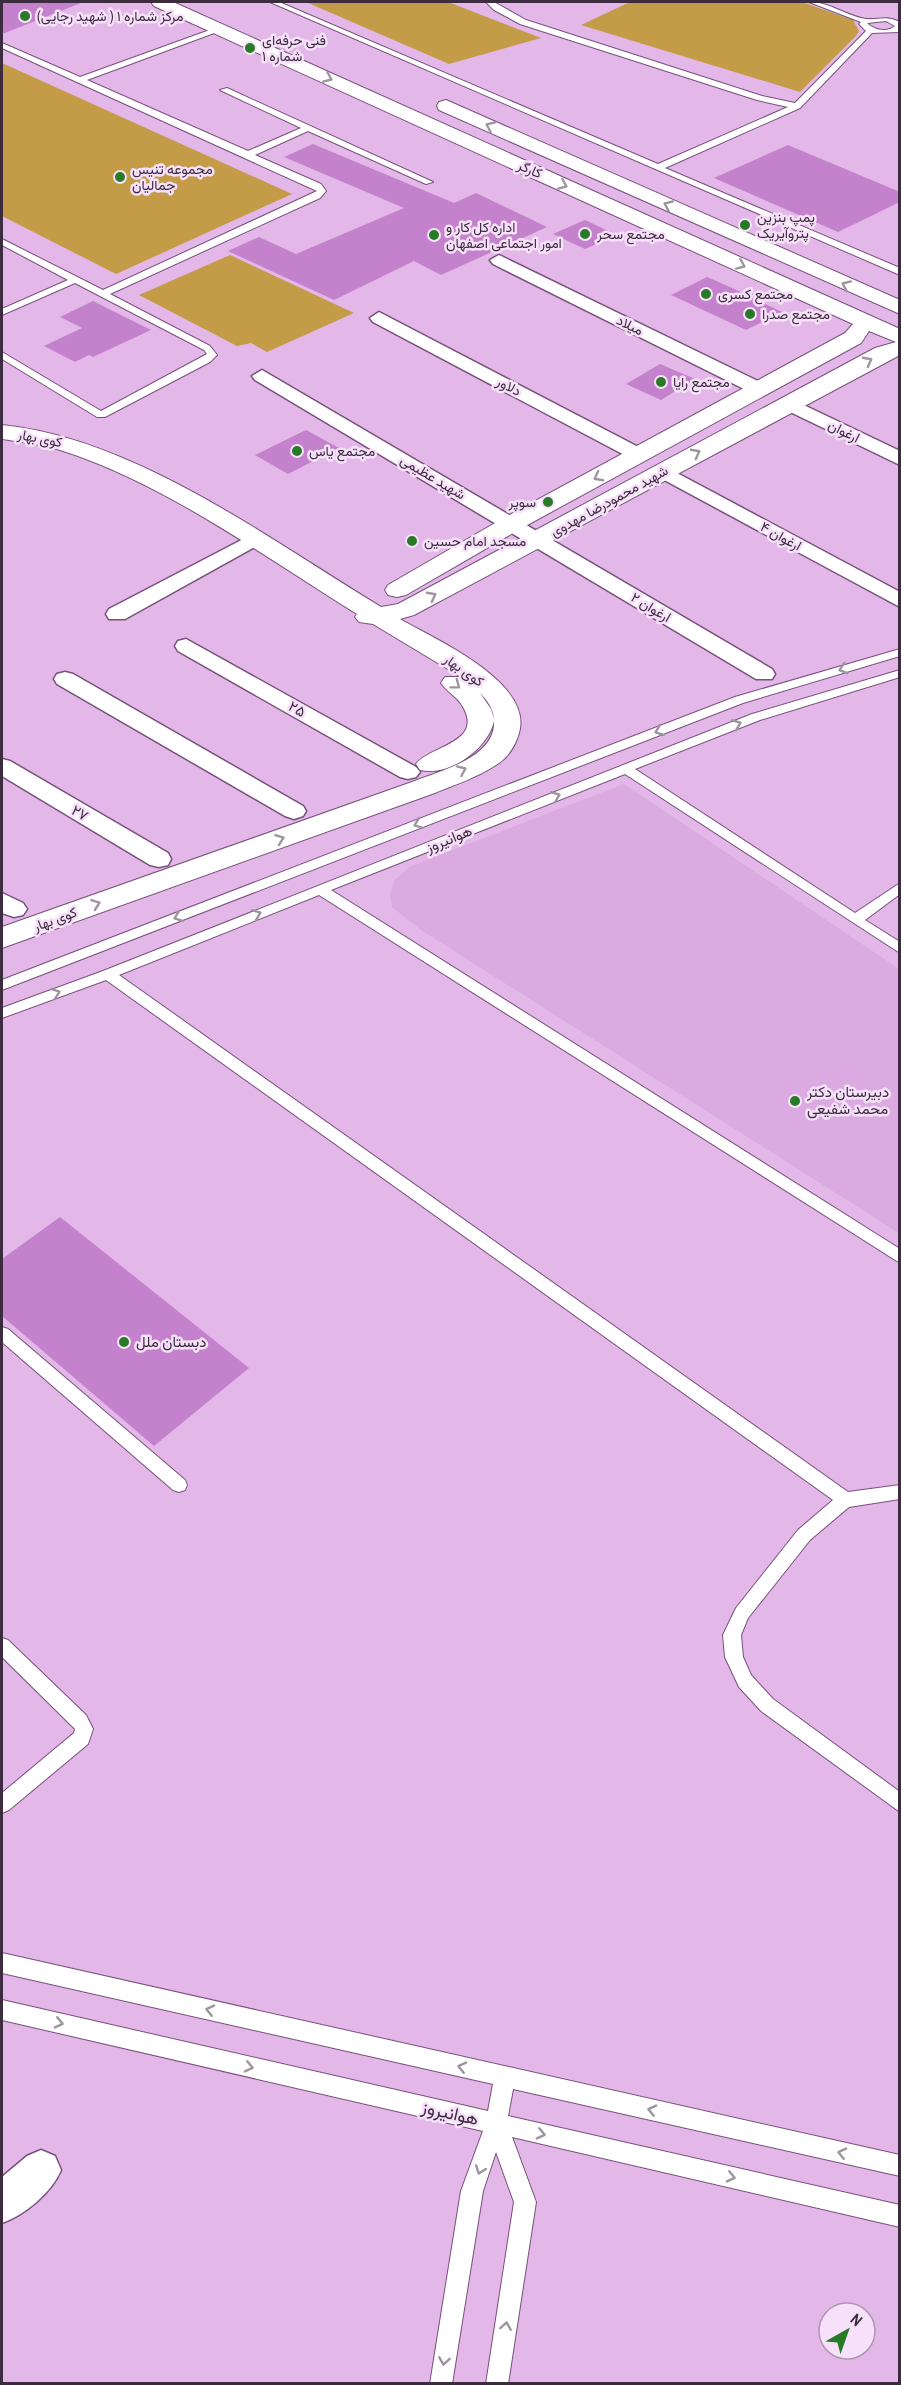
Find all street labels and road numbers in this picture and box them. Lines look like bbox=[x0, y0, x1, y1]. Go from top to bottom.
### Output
street label: کارگر bbox=[514, 155, 545, 182]
street label: میلاد bbox=[614, 311, 646, 339]
street label: دلاور bbox=[493, 372, 525, 400]
street label: ارغوان bbox=[825, 415, 863, 447]
street label: کوی بهار bbox=[15, 425, 64, 451]
street label: شهید عظیمی bbox=[397, 451, 469, 503]
street label: شهید محمودرضا مهدوی bbox=[547, 461, 671, 541]
street label: ارغوان ۴ bbox=[757, 517, 805, 555]
street label: ارغوان ۲ bbox=[628, 588, 674, 626]
street label: کوی بهار bbox=[440, 649, 488, 690]
street label: ۲۵ bbox=[285, 695, 310, 722]
street label: ۲۷ bbox=[68, 799, 93, 826]
street label: هوانیروز bbox=[422, 820, 475, 858]
street label: کوی بهار bbox=[30, 903, 79, 936]
street label: هوانیروز bbox=[418, 2094, 481, 2131]

